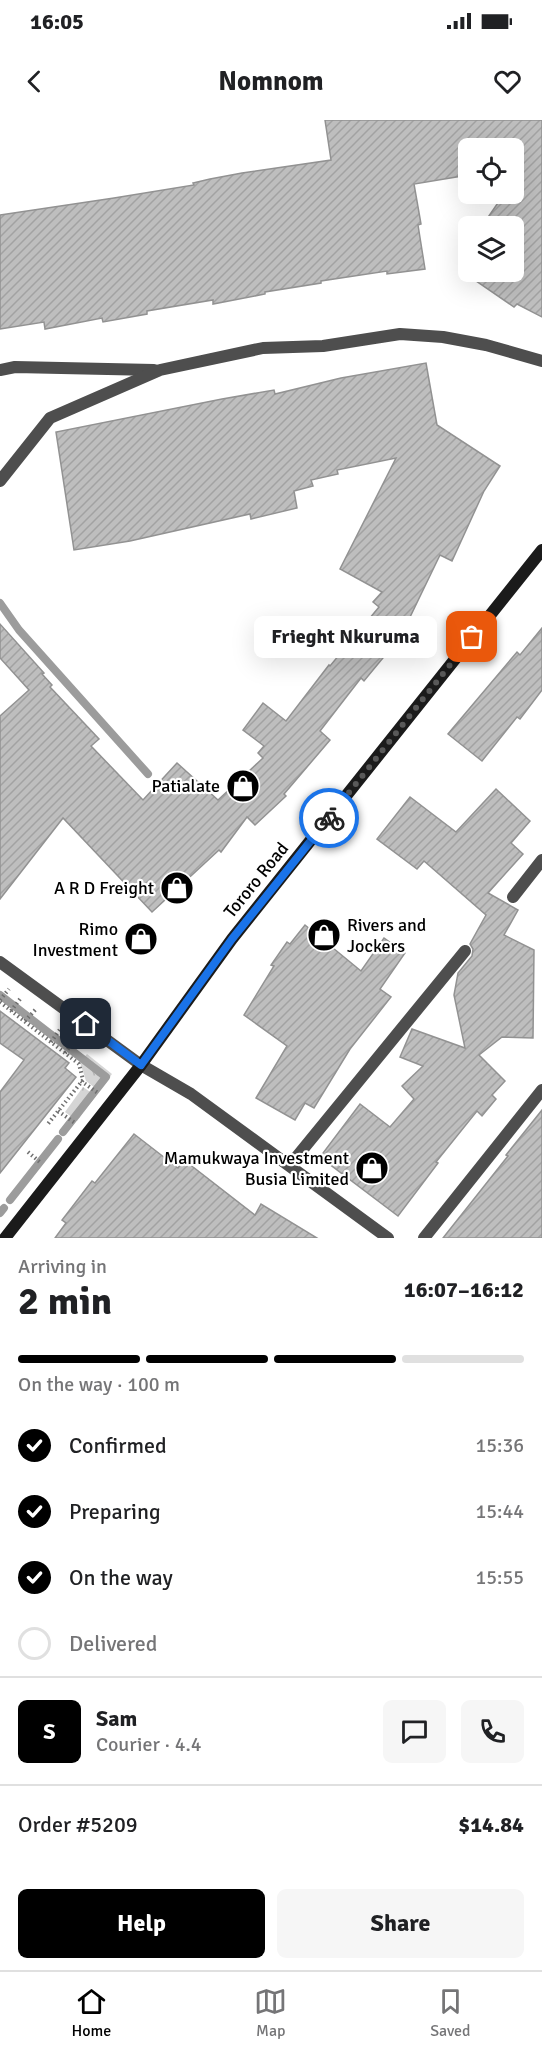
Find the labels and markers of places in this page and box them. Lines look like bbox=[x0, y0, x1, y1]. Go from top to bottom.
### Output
pin bbox=[446, 611, 497, 662]
callout: Frieght Nkuruma bbox=[253, 616, 436, 658]
shop icon: Patialate bbox=[225, 768, 261, 804]
place label: Patialate bbox=[151, 775, 220, 797]
shop icon: A R D Freight bbox=[159, 870, 195, 906]
place label: A R D Freight bbox=[54, 877, 154, 899]
place label: Rivers and Jockers bbox=[347, 914, 426, 957]
shop icon: Rivers and Jockers bbox=[306, 917, 342, 953]
place label: Rimo Investment bbox=[33, 918, 118, 961]
shop icon: Rimo Investment bbox=[123, 921, 159, 957]
pin bbox=[60, 998, 111, 1049]
place label: Mamukwaya Investment Busia Limited bbox=[164, 1147, 349, 1190]
shop icon: Mamukwaya Investment Busia Limited bbox=[354, 1150, 390, 1186]

